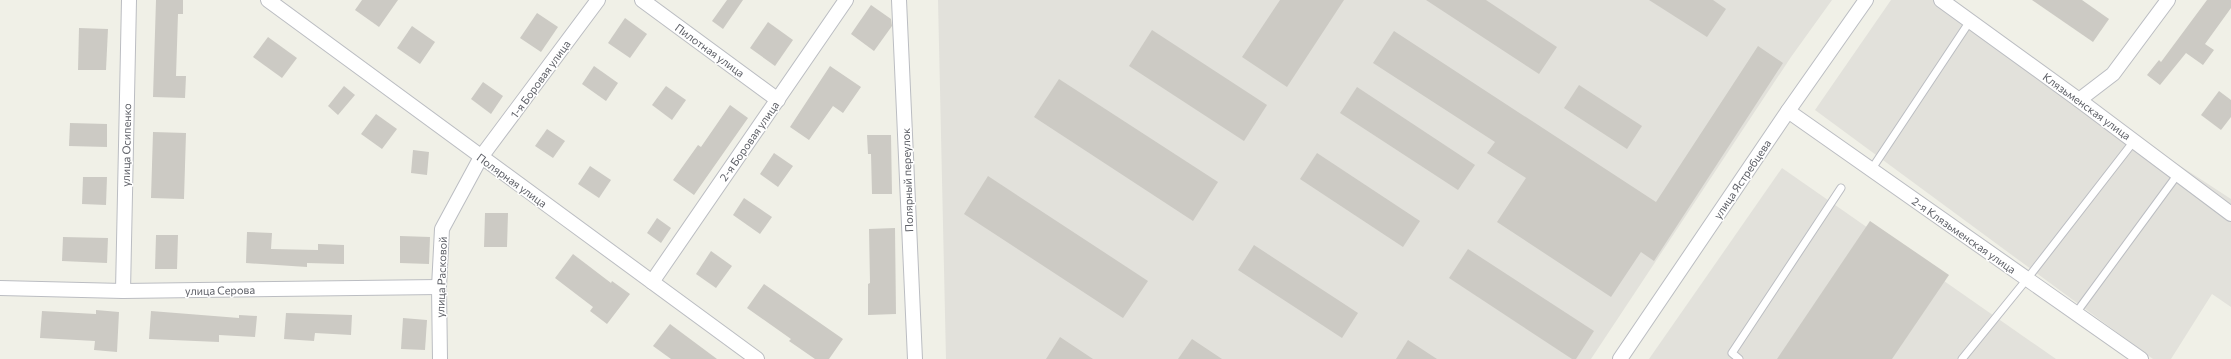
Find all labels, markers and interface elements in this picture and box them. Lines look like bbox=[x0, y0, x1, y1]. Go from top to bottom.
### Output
street label: Пилотная улица bbox=[673, 20, 747, 80]
street label: 1-я Боровая улица bbox=[507, 37, 573, 121]
street label: Клязьменская улица bbox=[2041, 70, 2133, 142]
street label: 2-я Боровая улица bbox=[717, 99, 781, 183]
street label: улица Осипенко bbox=[119, 103, 133, 187]
street label: Полярный переулок bbox=[899, 128, 915, 232]
street label: улица Ястребцева bbox=[1711, 137, 1773, 221]
street label: Полярная улица bbox=[475, 150, 549, 210]
street label: 2-я Клязьменская улица bbox=[1909, 194, 2019, 276]
street label: улица Расковой bbox=[433, 236, 449, 318]
street label: улица Серова bbox=[185, 283, 255, 297]

